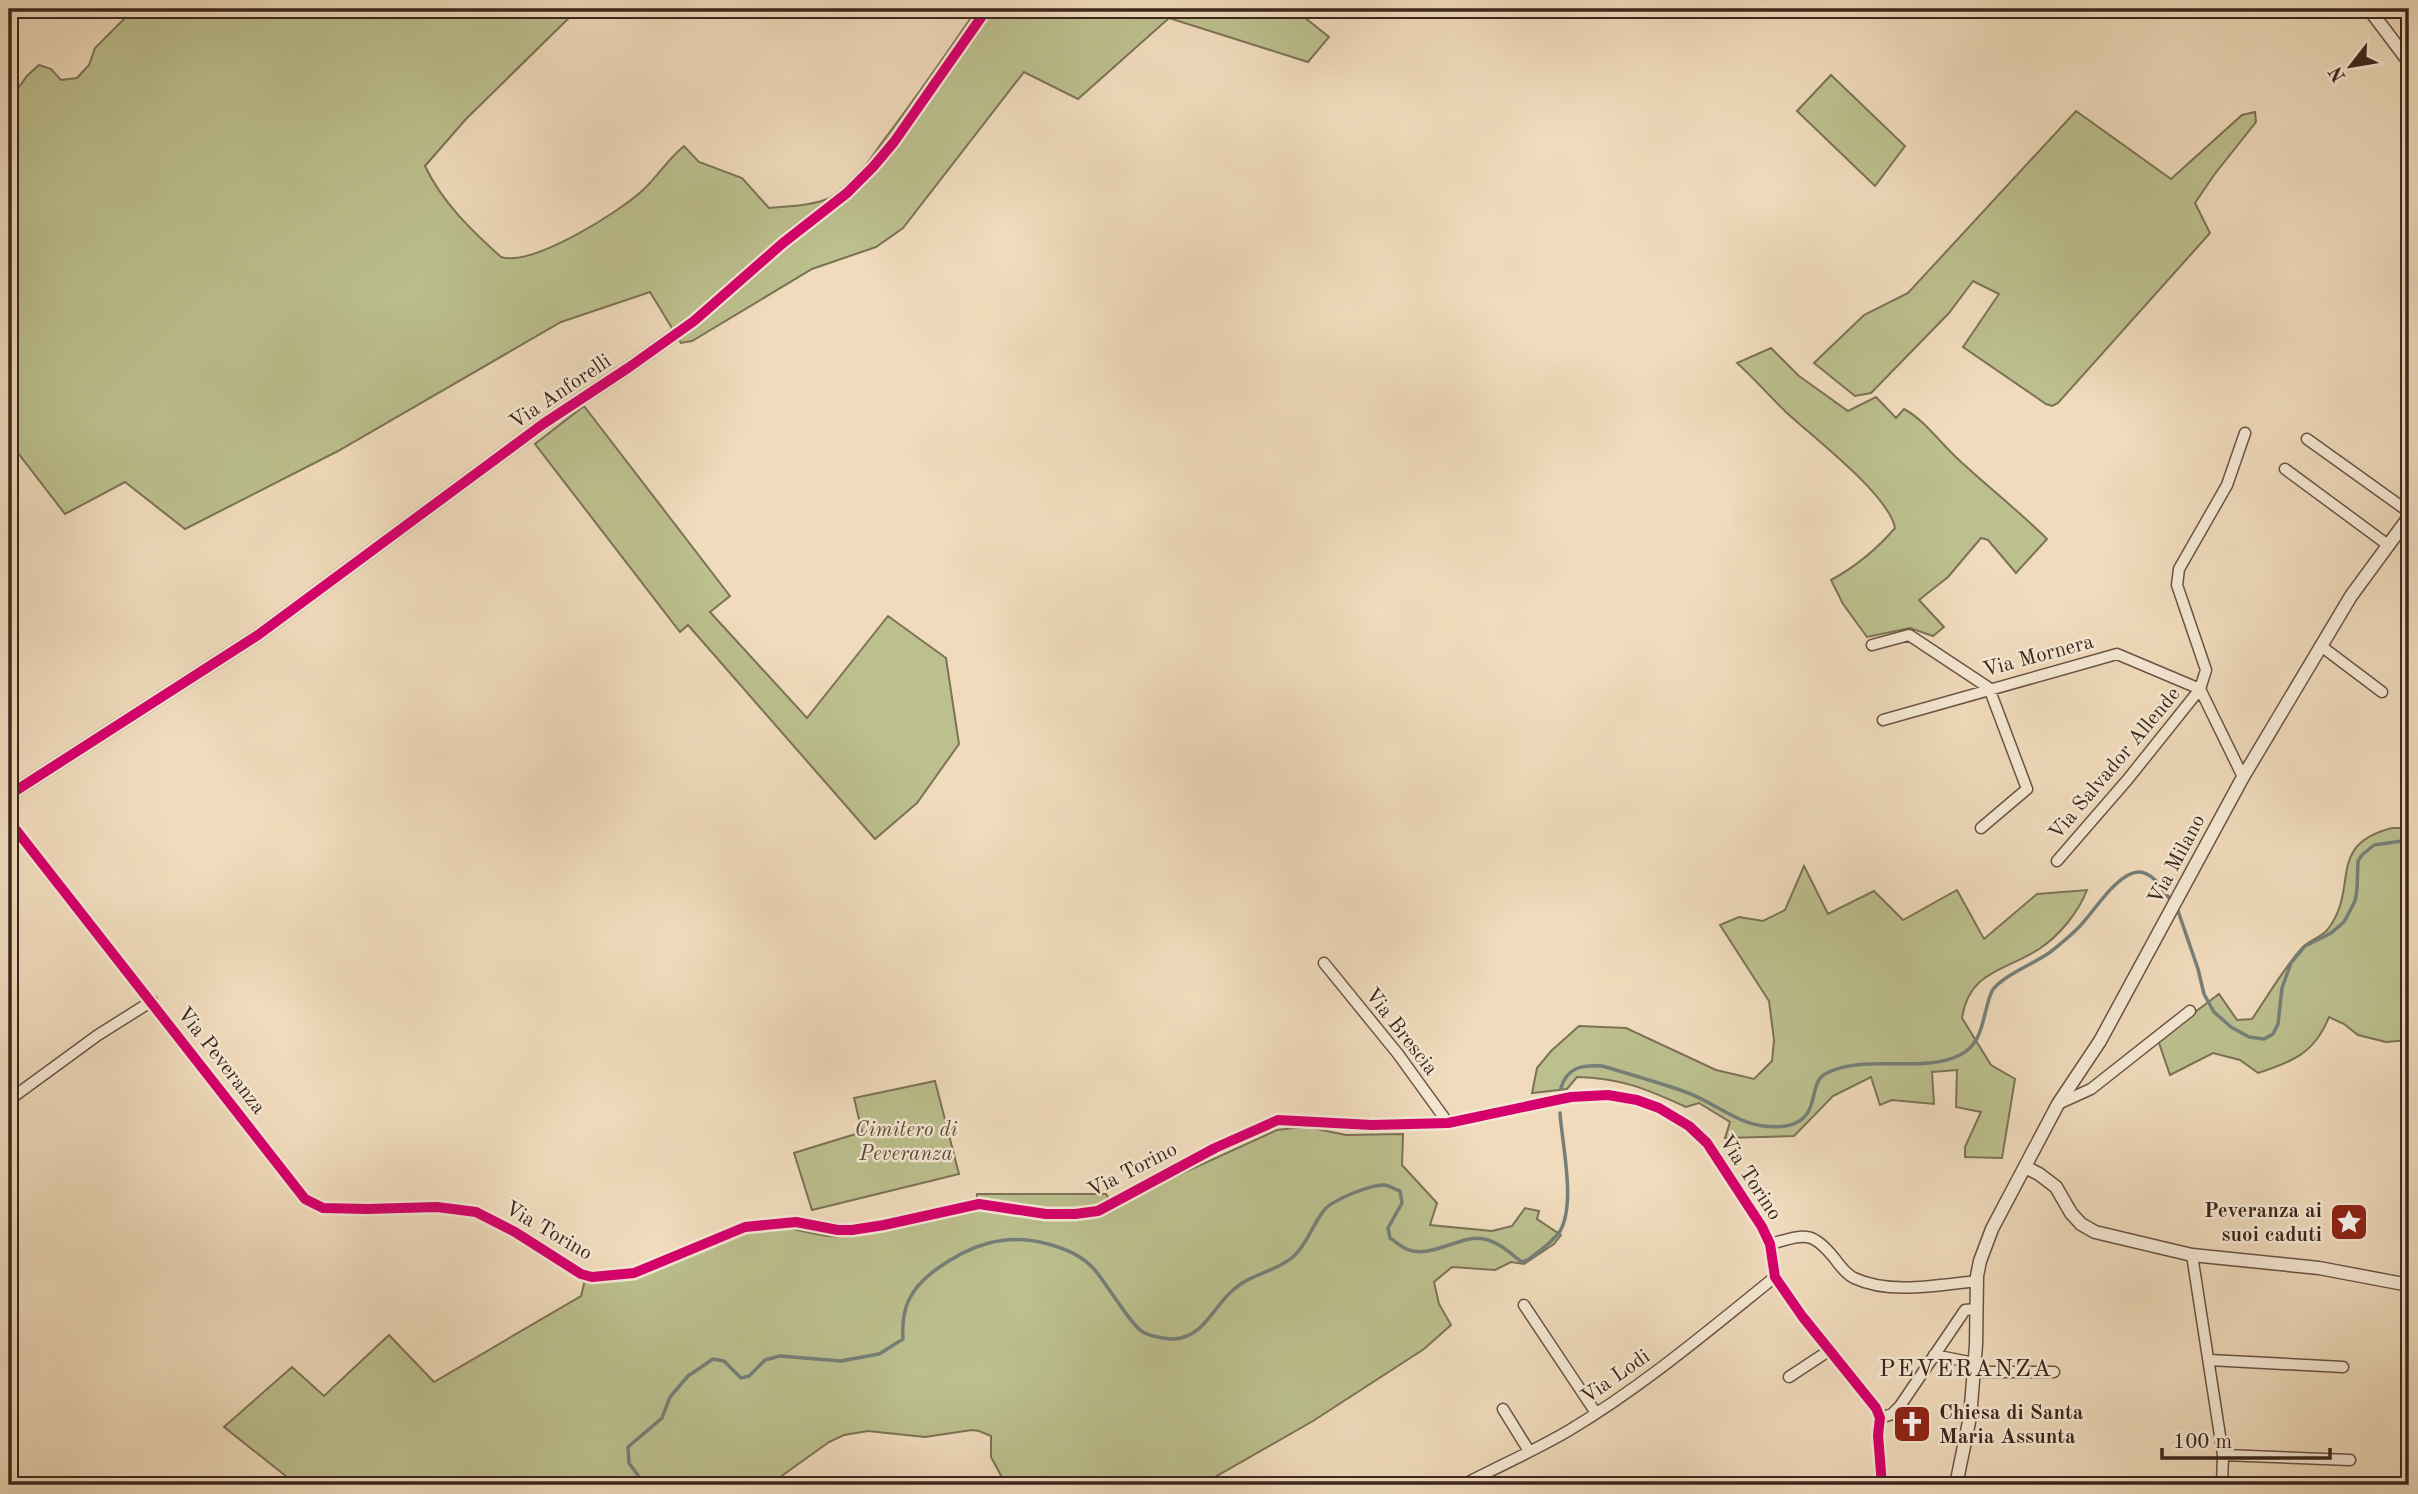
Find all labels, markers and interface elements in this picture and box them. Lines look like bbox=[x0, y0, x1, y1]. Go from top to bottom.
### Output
north arrow bbox=[2316, 32, 2386, 102]
text: N bbox=[2326, 62, 2350, 85]
street label: Via Anforelli bbox=[506, 351, 615, 434]
street label: Via Mornera bbox=[1981, 632, 2096, 681]
street label: Via Salvador Allende bbox=[2045, 684, 2185, 844]
street label: Via Milano bbox=[2145, 811, 2210, 908]
street label: Via Brescia bbox=[1360, 984, 1441, 1079]
street label: Via Peveranza bbox=[173, 1003, 269, 1119]
park label: Cimitero di Peveranza bbox=[854, 1120, 958, 1165]
street label: Via Torino bbox=[1714, 1131, 1785, 1224]
street label: Via Torino bbox=[1085, 1139, 1181, 1202]
street label: Via Torino bbox=[501, 1198, 596, 1265]
place label: Peveranza ai suoi caduti bbox=[2204, 1201, 2322, 1246]
place icon: Peveranza ai suoi caduti bbox=[2328, 1201, 2370, 1243]
street label: Via Lodi bbox=[1578, 1346, 1654, 1408]
district label: PEVERANZA bbox=[1879, 1358, 2053, 1382]
church icon: Chiesa di Santa Maria Assunta bbox=[1891, 1403, 1933, 1445]
place label: Chiesa di Santa Maria Assunta bbox=[1939, 1403, 2084, 1448]
scale bar bbox=[2162, 1417, 2330, 1461]
text: 100 m bbox=[2173, 1432, 2232, 1453]

